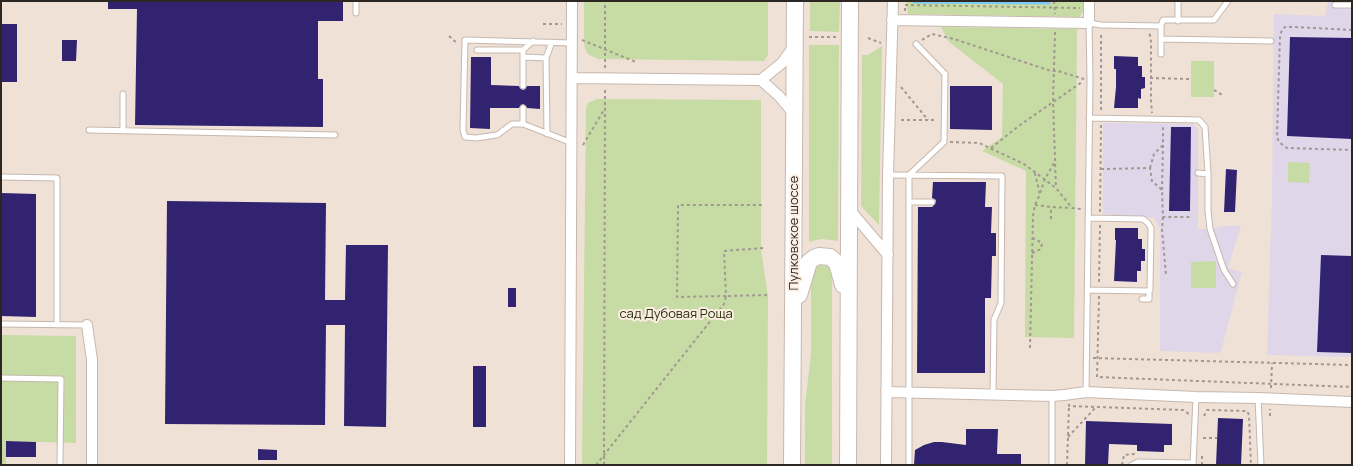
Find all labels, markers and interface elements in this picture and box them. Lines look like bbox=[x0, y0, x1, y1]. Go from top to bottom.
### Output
street label: Пулковское шоссе bbox=[786, 176, 802, 290]
park label: сад Дубовая Роща bbox=[619, 306, 733, 322]

